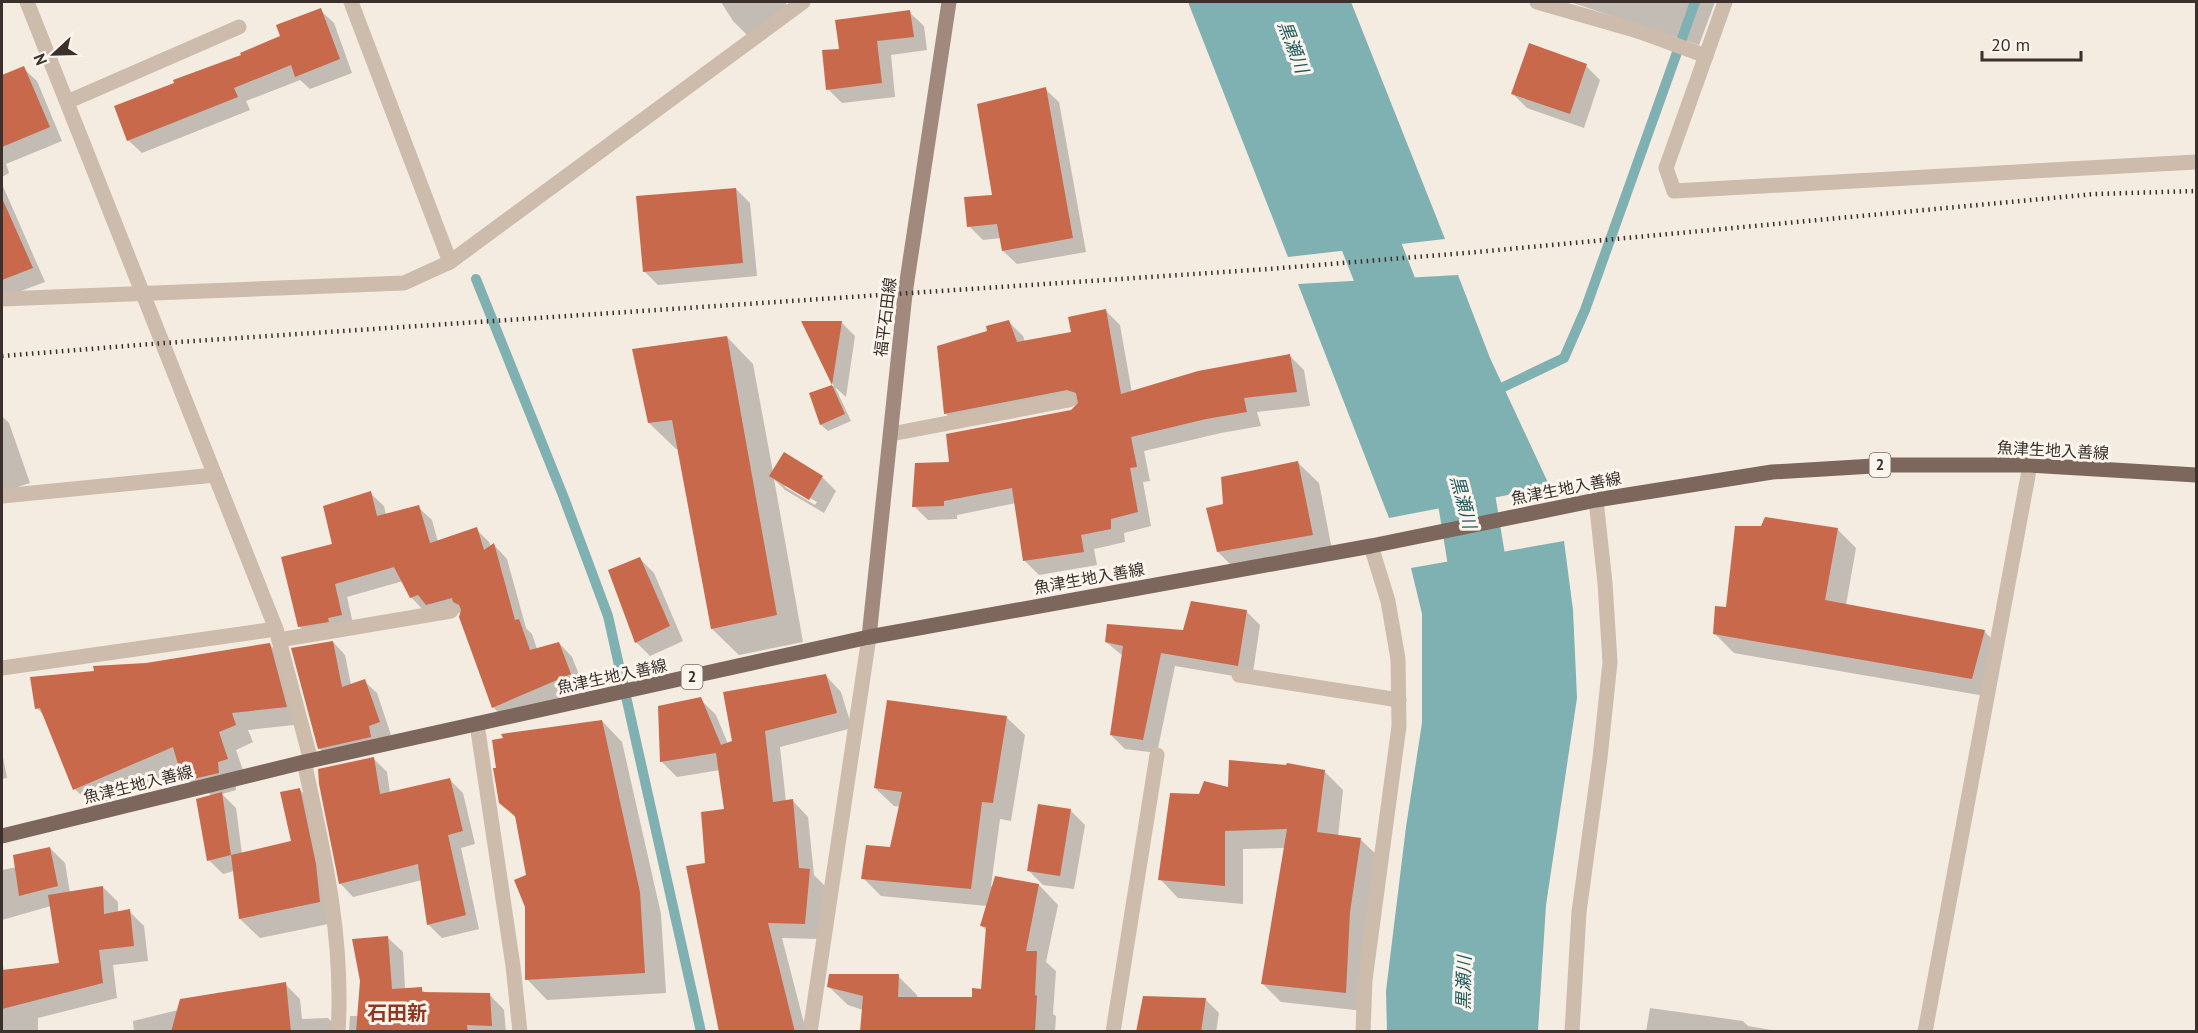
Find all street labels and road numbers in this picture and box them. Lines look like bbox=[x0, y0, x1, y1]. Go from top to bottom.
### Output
street label: 福平石田線 bbox=[870, 276, 900, 358]
street label: 魚津生地入善線 bbox=[1997, 437, 2109, 463]
road number: 2 bbox=[1870, 453, 1890, 477]
street label: 魚津生地入善線 bbox=[1509, 467, 1623, 509]
street label: 魚津生地入善線 bbox=[1032, 558, 1146, 598]
street label: 魚津生地入善線 bbox=[555, 655, 669, 697]
road number: 2 bbox=[682, 665, 702, 689]
street label: 魚津生地入善線 bbox=[81, 761, 195, 807]

